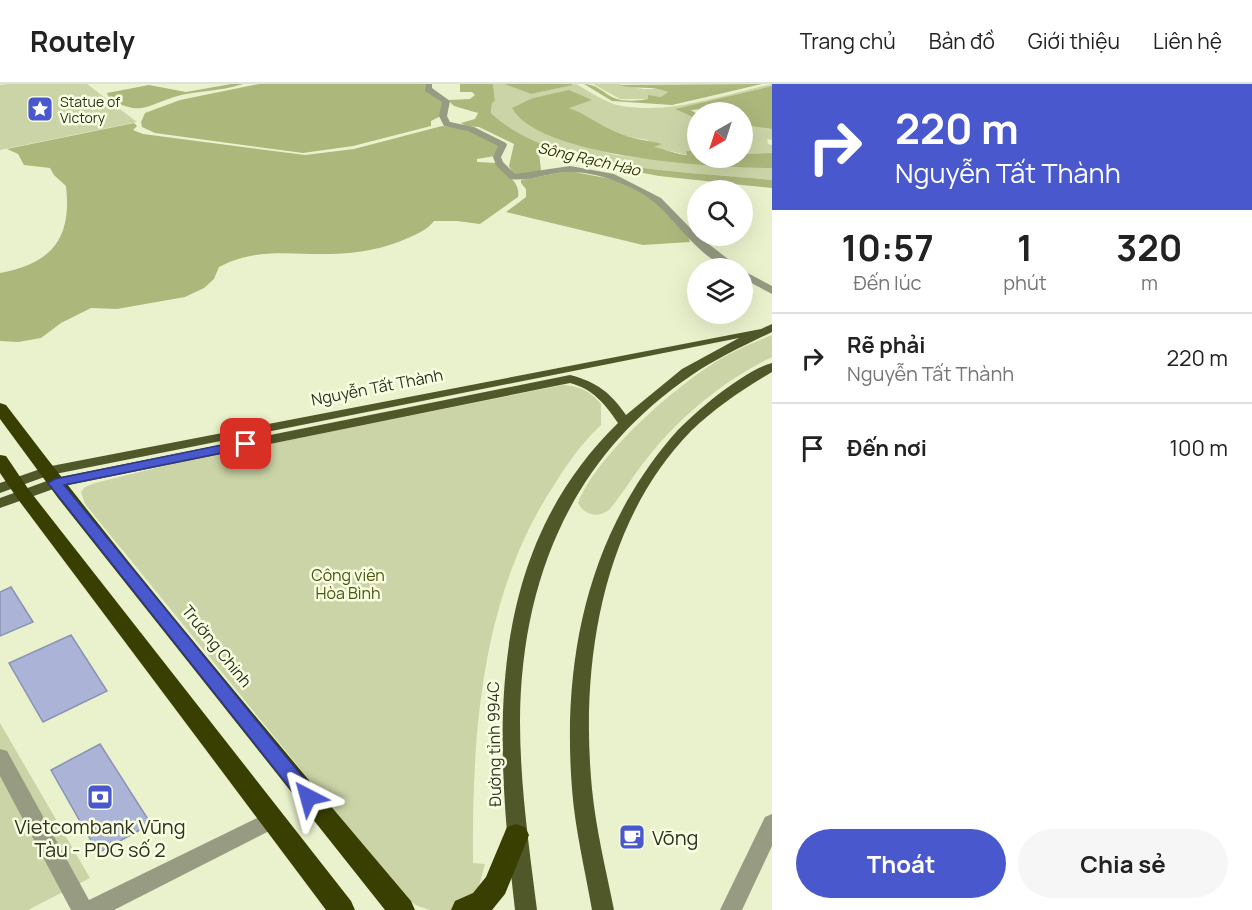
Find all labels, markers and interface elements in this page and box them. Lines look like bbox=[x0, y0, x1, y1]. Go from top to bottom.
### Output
text: Routely bbox=[30, 22, 135, 60]
text: Trang chủ bbox=[800, 27, 896, 55]
text: Bản đồ bbox=[929, 27, 995, 55]
text: Giới thiệu bbox=[1028, 27, 1120, 55]
text: Liên hệ bbox=[1153, 27, 1222, 55]
place label: Statue of Victory bbox=[60, 92, 120, 127]
place icon: Statue of Victory bbox=[25, 94, 55, 124]
text: 220 m bbox=[895, 99, 1019, 157]
north arrow bbox=[687, 102, 753, 168]
map controls bbox=[687, 102, 753, 324]
icon: right bbox=[796, 108, 874, 186]
water label: Sông Rạch Hào bbox=[536, 137, 643, 181]
text: Nguyễn Tất Thành bbox=[895, 154, 1121, 191]
button: search bbox=[687, 180, 753, 246]
text: 10:57 bbox=[842, 223, 934, 272]
text: 1 bbox=[1017, 223, 1033, 272]
text: 320 bbox=[1116, 223, 1182, 272]
button: layers bbox=[687, 258, 753, 324]
text: Đến lúc bbox=[853, 269, 922, 296]
text: phút bbox=[1003, 269, 1047, 296]
text: m bbox=[1141, 269, 1158, 296]
text: Rẽ phải bbox=[847, 330, 925, 360]
icon: right bbox=[796, 342, 829, 375]
text: 220 m bbox=[1166, 343, 1228, 373]
text: Nguyễn Tất Thành bbox=[847, 360, 1014, 387]
street label: Nguyễn Tất Thành bbox=[309, 363, 445, 411]
pin bbox=[220, 418, 271, 469]
icon: arrive bbox=[229, 427, 262, 460]
icon: arrive bbox=[796, 432, 829, 465]
text: Đến nơi bbox=[847, 433, 927, 463]
text: 100 m bbox=[1170, 433, 1228, 463]
park label: Công viên Hòa Bình bbox=[311, 564, 385, 604]
street label: Trường Chinh bbox=[177, 600, 257, 692]
street label: Đường tỉnh 994C bbox=[482, 681, 506, 807]
position arrow bbox=[276, 765, 340, 829]
bank icon: Vietcombank Vũng Tàu - PDG số 2 bbox=[85, 782, 115, 812]
place label: Vietcombank Vũng Tàu - PDG số 2 bbox=[14, 813, 186, 863]
cafe icon: Võng bbox=[617, 822, 647, 852]
place label: Võng bbox=[652, 824, 698, 851]
button: Thoát bbox=[796, 829, 1006, 898]
button: Chia sẻ bbox=[1018, 829, 1228, 898]

